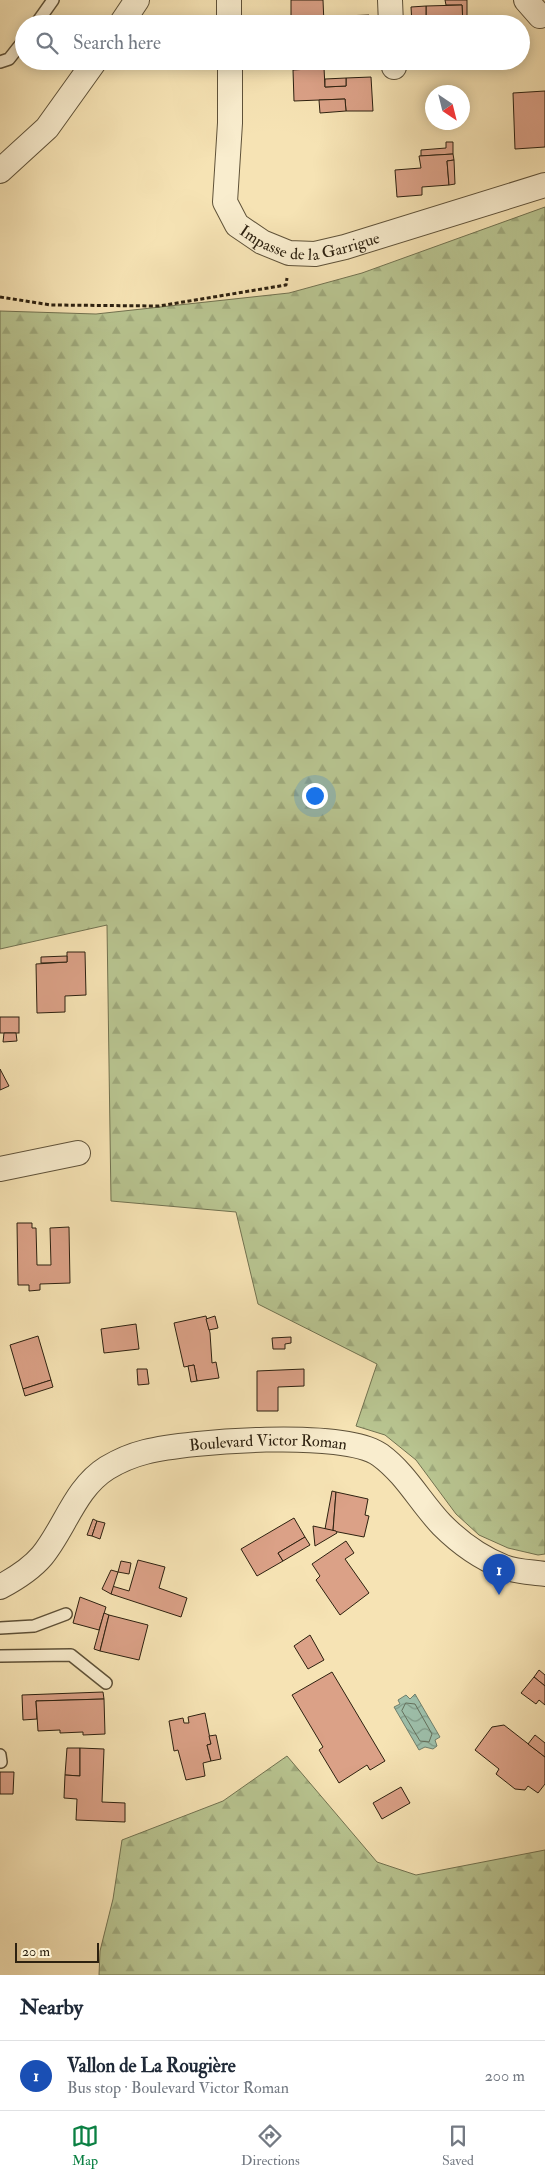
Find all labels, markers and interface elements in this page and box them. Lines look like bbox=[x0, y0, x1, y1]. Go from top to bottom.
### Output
search box bbox=[15, 15, 530, 70]
icon: search bbox=[33, 29, 61, 57]
text: Search here bbox=[73, 31, 161, 55]
north arrow bbox=[425, 85, 470, 130]
street label: Impasse de la Garrigue bbox=[236, 221, 383, 265]
your location bbox=[302, 783, 328, 809]
street label: Boulevard Victor Roman bbox=[188, 1430, 348, 1456]
pin: 1 bbox=[483, 1554, 515, 1595]
scale bar bbox=[15, 1940, 99, 1963]
text: 20 m bbox=[22, 1943, 50, 1960]
text: Nearby bbox=[20, 1994, 83, 2021]
text: Vallon de La Rougière bbox=[67, 2054, 236, 2078]
text: 1 bbox=[33, 2066, 39, 2086]
text: 200 m bbox=[485, 2066, 525, 2086]
text: Bus stop · Boulevard Victor Roman bbox=[67, 2078, 289, 2098]
tab: Map bbox=[71, 2122, 99, 2169]
tab: Directions bbox=[241, 2122, 300, 2169]
tab: Saved bbox=[442, 2122, 474, 2169]

